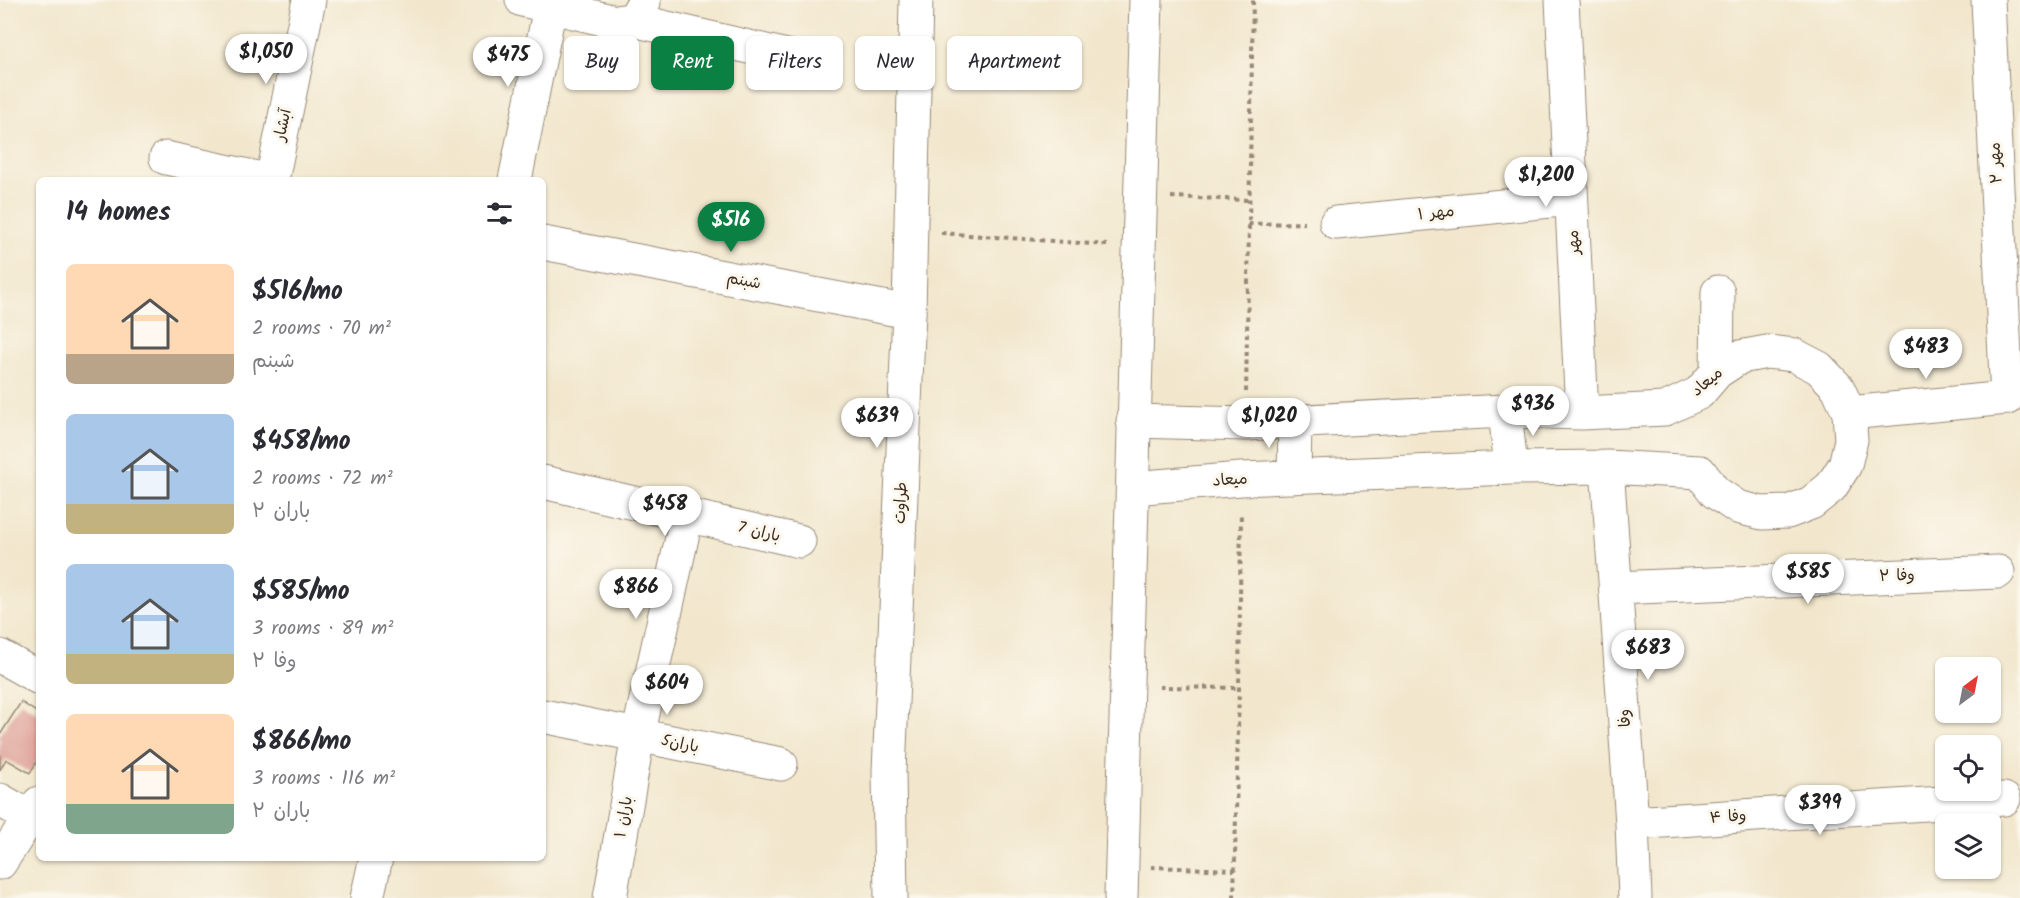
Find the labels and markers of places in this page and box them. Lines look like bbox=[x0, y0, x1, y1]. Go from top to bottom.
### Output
pin: $1,050 bbox=[217, 34, 315, 85]
pin: $475 bbox=[472, 37, 544, 88]
pin: $1,200 bbox=[1497, 157, 1595, 208]
pin: $516 bbox=[695, 202, 767, 253]
pin: $483 bbox=[1890, 329, 1962, 380]
pin: $936 bbox=[1497, 386, 1569, 437]
pin: $639 bbox=[841, 398, 913, 449]
pin: $1,020 bbox=[1220, 398, 1318, 449]
pin: $458 bbox=[629, 486, 701, 537]
pin: $585 bbox=[1772, 554, 1844, 605]
pin: $866 bbox=[600, 569, 672, 620]
pin: $683 bbox=[1612, 630, 1684, 681]
pin: $604 bbox=[631, 665, 703, 716]
pin: $399 bbox=[1784, 785, 1856, 836]

